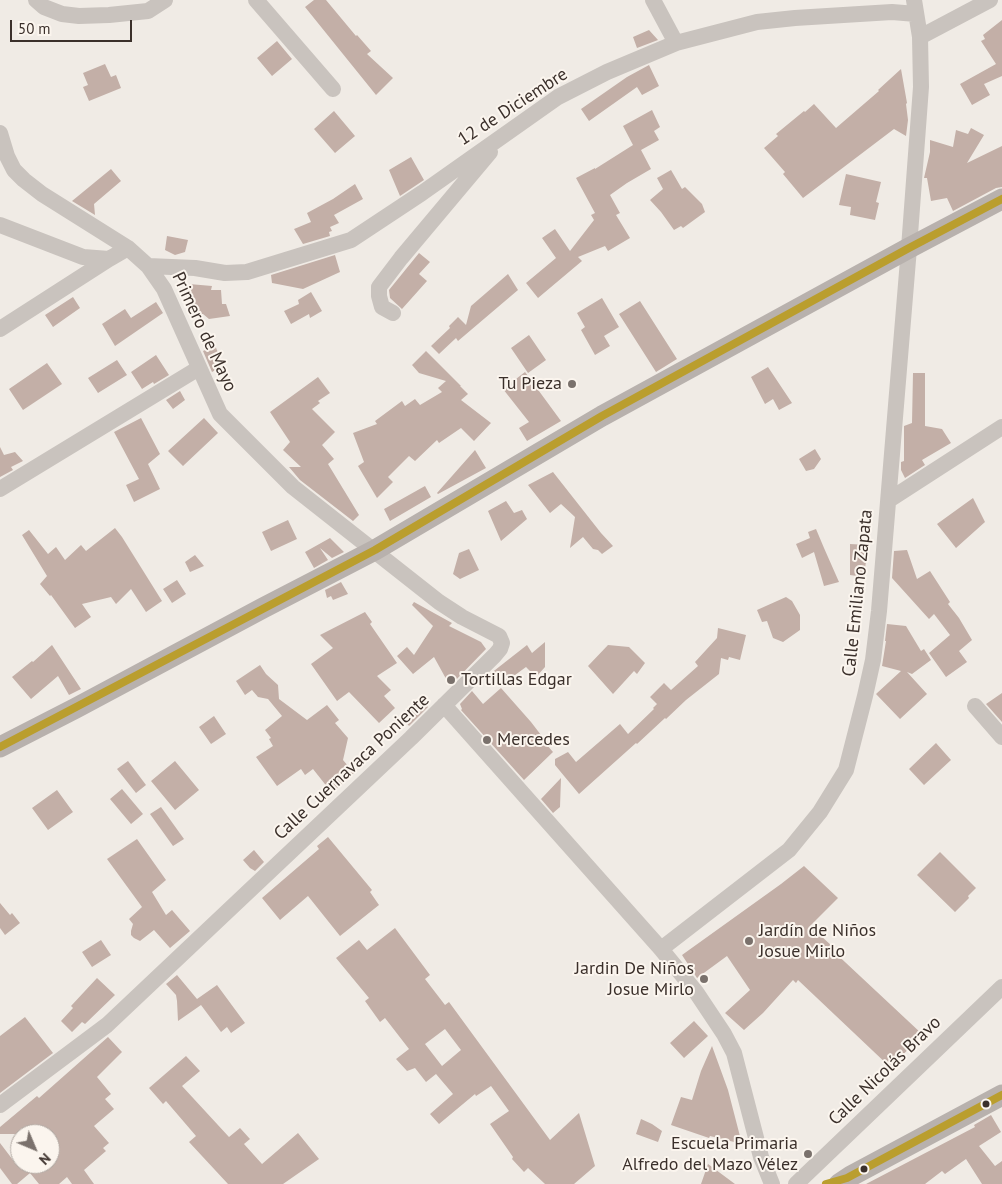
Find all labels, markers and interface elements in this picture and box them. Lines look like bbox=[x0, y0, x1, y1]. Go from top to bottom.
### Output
scale bar bbox=[12, 10, 135, 42]
text: 50 m bbox=[18, 19, 51, 38]
street label: 12 de Diciembre bbox=[454, 64, 572, 150]
street label: Primero de Mayo bbox=[167, 269, 241, 395]
place label: Tu Pieza bbox=[499, 373, 562, 395]
marker: Tu Pieza bbox=[566, 378, 578, 390]
street label: Calle Emiliano Zapata bbox=[838, 508, 878, 678]
place label: Tortillas Edgar bbox=[461, 669, 572, 691]
marker: Tortillas Edgar bbox=[445, 674, 457, 686]
street label: Calle Cuernavaca Poniente bbox=[270, 689, 434, 845]
place label: Mercedes bbox=[497, 729, 570, 751]
marker: Mercedes bbox=[481, 734, 493, 746]
place label: Jardín de Niños Josue Mirlo bbox=[759, 920, 876, 962]
marker: Jardín de Niños Josue Mirlo bbox=[743, 935, 755, 947]
place label: Jardin De Niños Josue Mirlo bbox=[575, 958, 694, 1001]
marker: Jardin De Niños Josue Mirlo bbox=[698, 973, 710, 985]
street label: Calle Nicolás Bravo bbox=[824, 1012, 946, 1130]
unlabelled marker bbox=[981, 1099, 991, 1109]
north arrow bbox=[10, 1124, 60, 1174]
place label: Escuela Primaria Alfredo del Mazo Vélez bbox=[622, 1133, 798, 1176]
marker: Escuela Primaria Alfredo del Mazo Vélez bbox=[802, 1148, 814, 1160]
text: N bbox=[35, 1149, 55, 1169]
unlabelled marker bbox=[859, 1164, 869, 1174]

